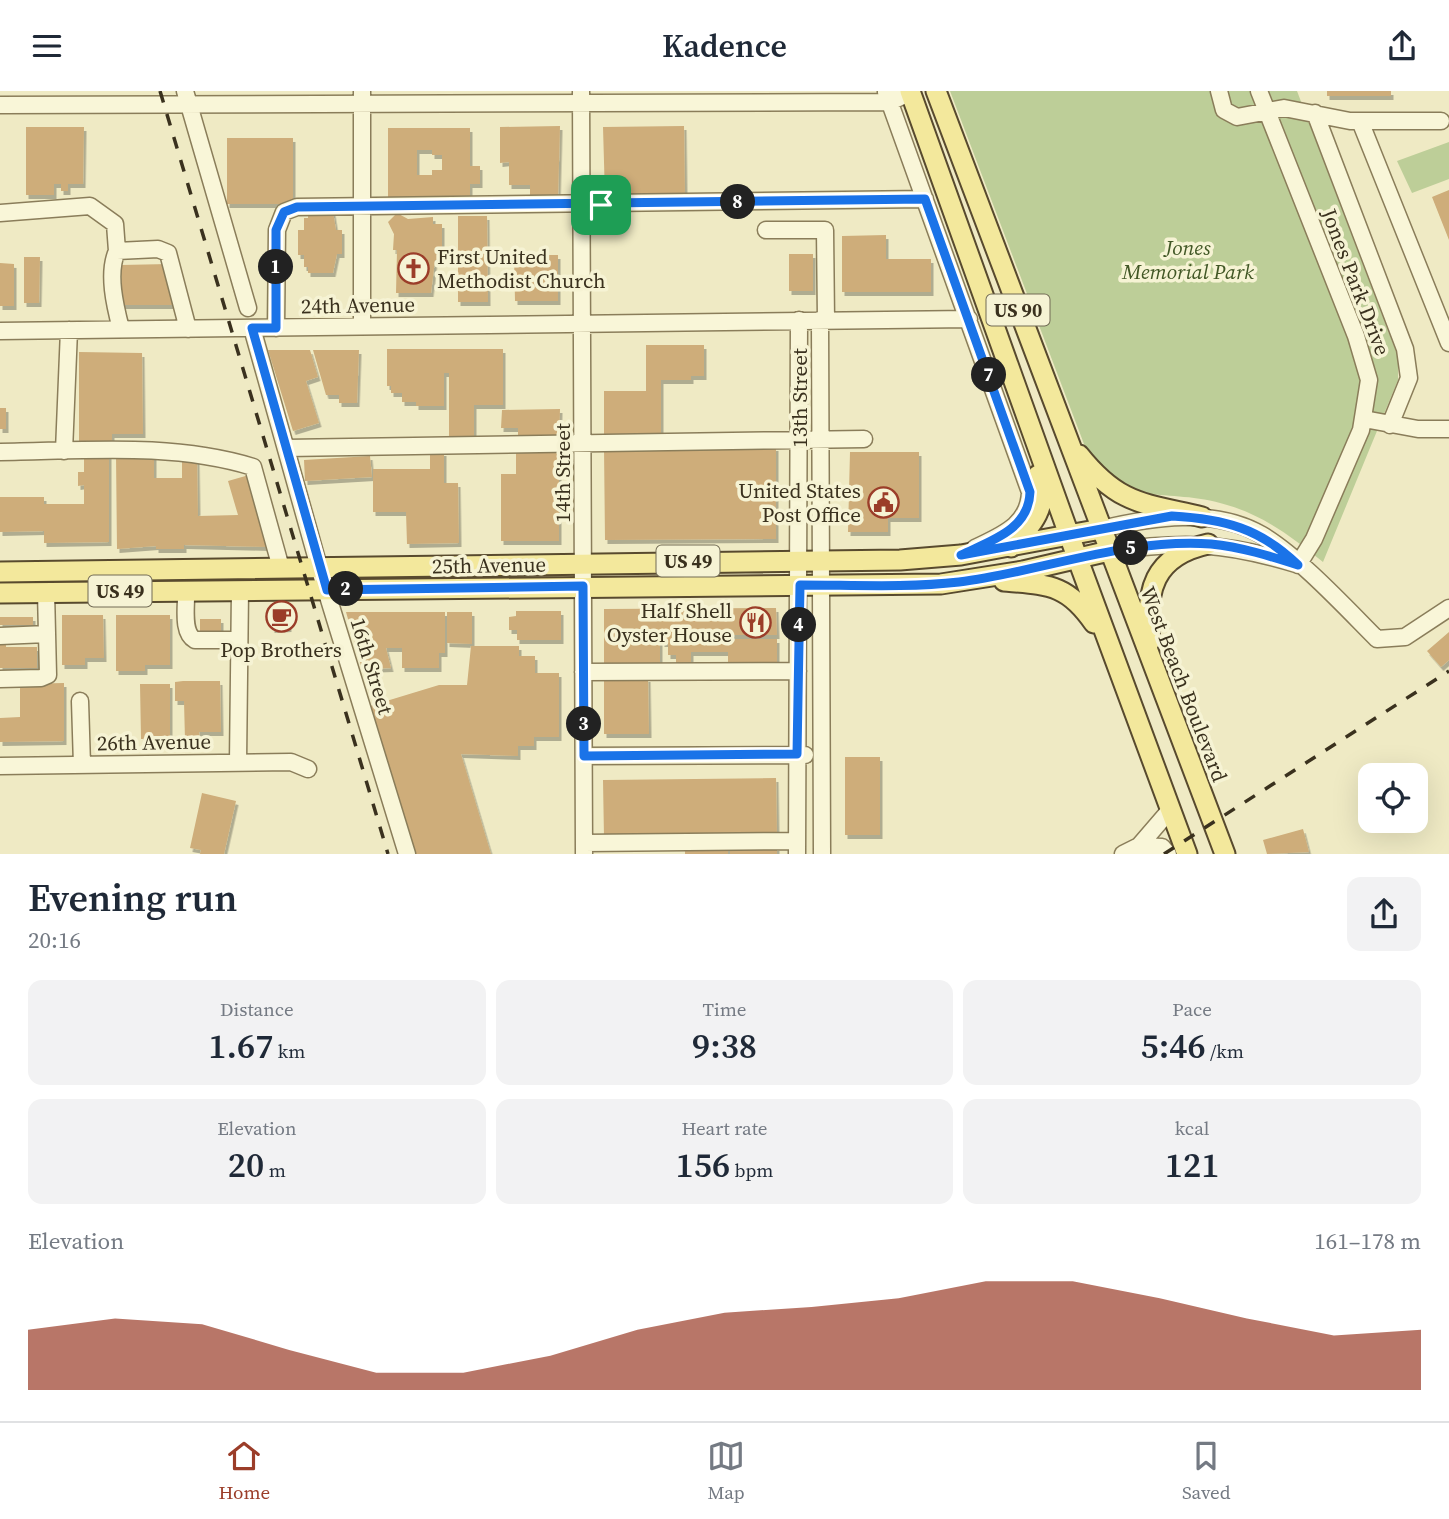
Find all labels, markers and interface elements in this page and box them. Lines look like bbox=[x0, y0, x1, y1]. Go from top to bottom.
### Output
text: Kadence bbox=[662, 24, 787, 68]
icon: menu bbox=[28, 27, 66, 65]
icon: share bbox=[1383, 27, 1421, 65]
pin bbox=[571, 175, 631, 235]
pin: 8 bbox=[720, 185, 756, 219]
icon: arrive bbox=[582, 186, 620, 224]
text: 8 bbox=[732, 188, 743, 214]
street label: Jones Park Drive bbox=[1314, 204, 1397, 360]
park label: Jones Memorial Park bbox=[1121, 233, 1254, 286]
place label: First United Methodist Church bbox=[437, 242, 606, 295]
pin: 1 bbox=[258, 249, 294, 285]
church icon: First United Methodist Church bbox=[397, 251, 431, 285]
text: 1 bbox=[270, 253, 281, 279]
street label: 24th Avenue bbox=[301, 290, 415, 320]
road number: US 90 bbox=[986, 295, 1050, 325]
street label: 13th Street bbox=[785, 348, 814, 448]
pin: 7 bbox=[972, 357, 1006, 393]
text: 7 bbox=[983, 361, 994, 387]
street label: 14th Street bbox=[548, 423, 577, 523]
place label: United States Post Office bbox=[738, 476, 861, 529]
public building icon: United States Post Office bbox=[867, 485, 901, 519]
pin: 5 bbox=[1114, 531, 1148, 566]
text: 5 bbox=[1125, 534, 1136, 560]
road number: US 49 bbox=[656, 545, 720, 576]
street label: 25th Avenue bbox=[432, 550, 546, 580]
pin: 2 bbox=[328, 571, 364, 607]
text: 2 bbox=[340, 575, 351, 601]
road number: US 49 bbox=[88, 576, 152, 607]
street label: West Beach Boulevard bbox=[1133, 582, 1235, 786]
place label: Half Shell Oyster House bbox=[607, 596, 732, 649]
cafe icon: Pop Brothers bbox=[264, 600, 298, 634]
restaurant icon: Half Shell Oyster House bbox=[738, 605, 772, 639]
pin: 4 bbox=[782, 607, 816, 643]
text: 4 bbox=[793, 611, 804, 637]
street label: 16th Street bbox=[344, 614, 400, 718]
place label: Pop Brothers bbox=[220, 635, 342, 664]
pin: 3 bbox=[566, 707, 602, 741]
text: 3 bbox=[578, 710, 589, 736]
street label: 26th Avenue bbox=[97, 727, 211, 757]
map controls bbox=[1358, 763, 1428, 833]
button: locate bbox=[1358, 763, 1428, 833]
text: Evening run bbox=[28, 872, 237, 924]
button: share bbox=[1347, 877, 1421, 951]
text: 20:16 bbox=[28, 924, 81, 956]
text: Distance bbox=[220, 996, 294, 1022]
text: Time bbox=[703, 996, 746, 1022]
text: Pace bbox=[1172, 996, 1212, 1022]
text: 1.67 bbox=[208, 1022, 273, 1070]
text: 9:38 bbox=[692, 1022, 757, 1070]
text: 5:46 bbox=[1140, 1022, 1206, 1070]
text: km bbox=[273, 1038, 305, 1064]
text: /km bbox=[1206, 1038, 1244, 1064]
text: Elevation bbox=[217, 1115, 297, 1141]
text: Heart rate bbox=[681, 1115, 768, 1141]
text: kcal bbox=[1175, 1115, 1209, 1141]
text: 20 bbox=[228, 1141, 264, 1189]
text: 156 bbox=[675, 1141, 730, 1189]
text: 121 bbox=[1165, 1141, 1219, 1189]
text: m bbox=[264, 1157, 286, 1183]
text: bpm bbox=[730, 1157, 774, 1183]
text: Elevation bbox=[28, 1225, 124, 1257]
text: 161–178 m bbox=[1314, 1225, 1421, 1257]
tab: Home bbox=[218, 1437, 270, 1505]
tab: Map bbox=[707, 1437, 745, 1505]
tab: Saved bbox=[1182, 1437, 1231, 1505]

